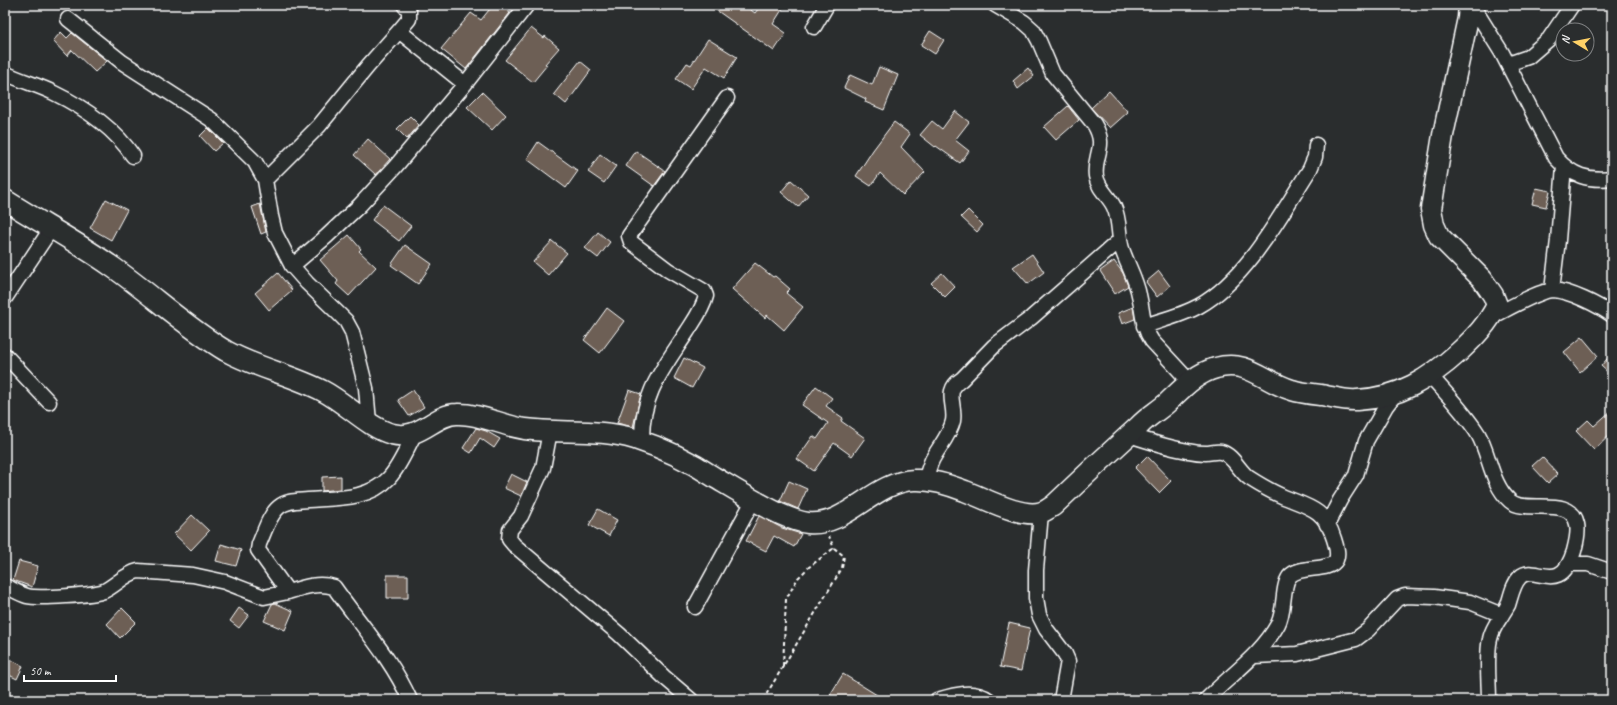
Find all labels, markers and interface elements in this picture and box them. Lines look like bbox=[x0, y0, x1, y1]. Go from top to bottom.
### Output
north arrow bbox=[1555, 22, 1595, 62]
text: N bbox=[1558, 34, 1573, 45]
scale bar bbox=[24, 657, 116, 683]
text: 50 m bbox=[30, 663, 52, 679]

